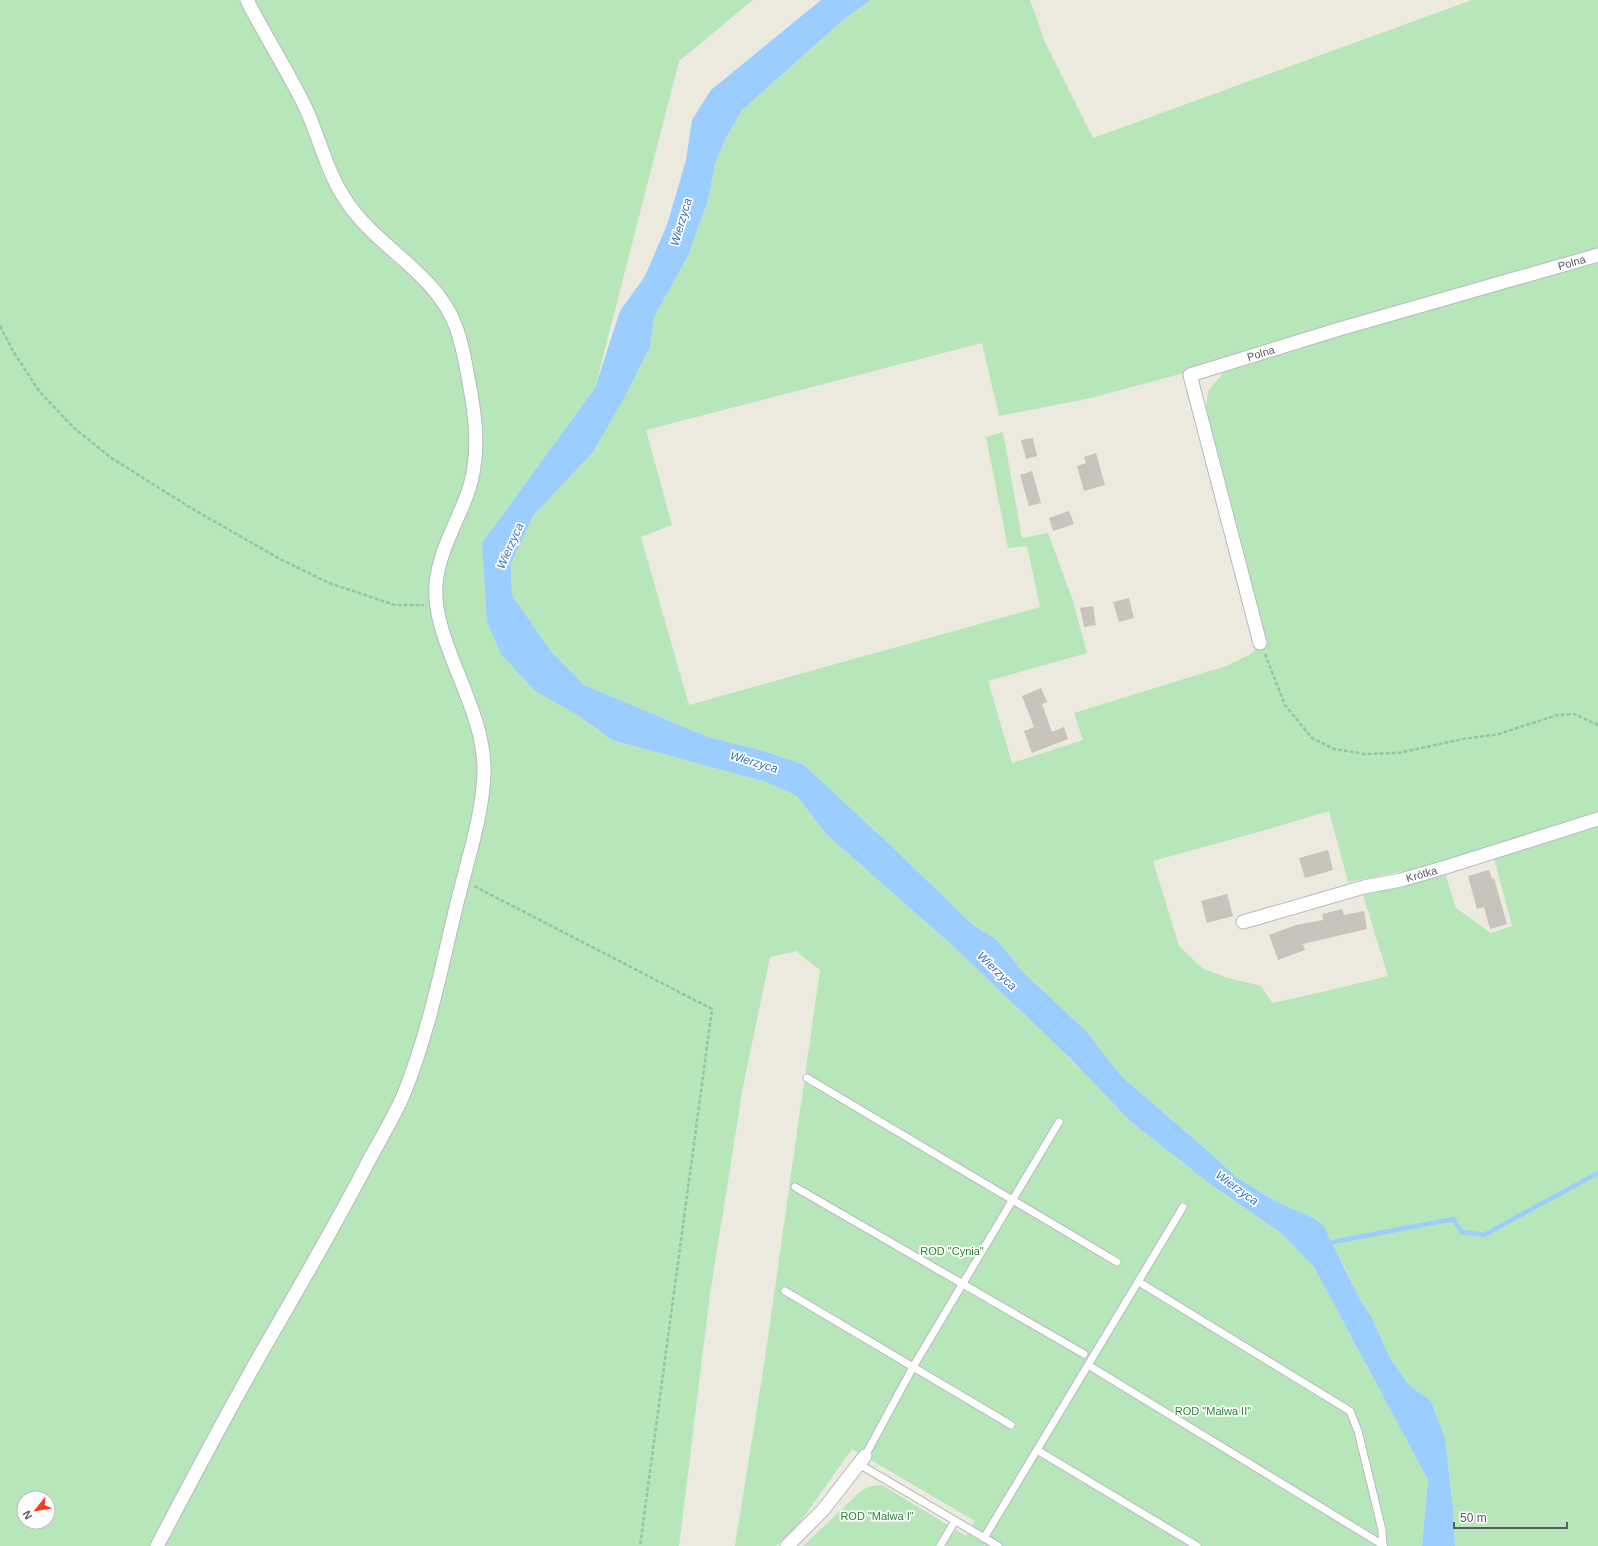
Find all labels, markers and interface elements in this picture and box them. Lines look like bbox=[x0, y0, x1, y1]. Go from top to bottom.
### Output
water label: Wierzyca bbox=[667, 196, 695, 248]
street label: Polna bbox=[1557, 253, 1588, 272]
street label: Polna bbox=[1245, 343, 1277, 363]
water label: Wierzyca bbox=[494, 520, 527, 571]
water label: Wierzyca bbox=[728, 748, 780, 776]
street label: Krótka bbox=[1405, 864, 1439, 884]
water label: Wierzyca bbox=[974, 949, 1020, 993]
water label: Wierzyca bbox=[1213, 1168, 1261, 1208]
park label: ROD "Cynia" bbox=[920, 1245, 984, 1257]
park label: ROD "Malwa II" bbox=[1175, 1405, 1251, 1417]
north arrow bbox=[16, 1490, 56, 1530]
scale bar bbox=[1454, 1504, 1567, 1530]
text: N bbox=[20, 1509, 35, 1521]
park label: ROD "Malwa I" bbox=[840, 1510, 914, 1522]
text: 50 m bbox=[1460, 1511, 1487, 1525]

